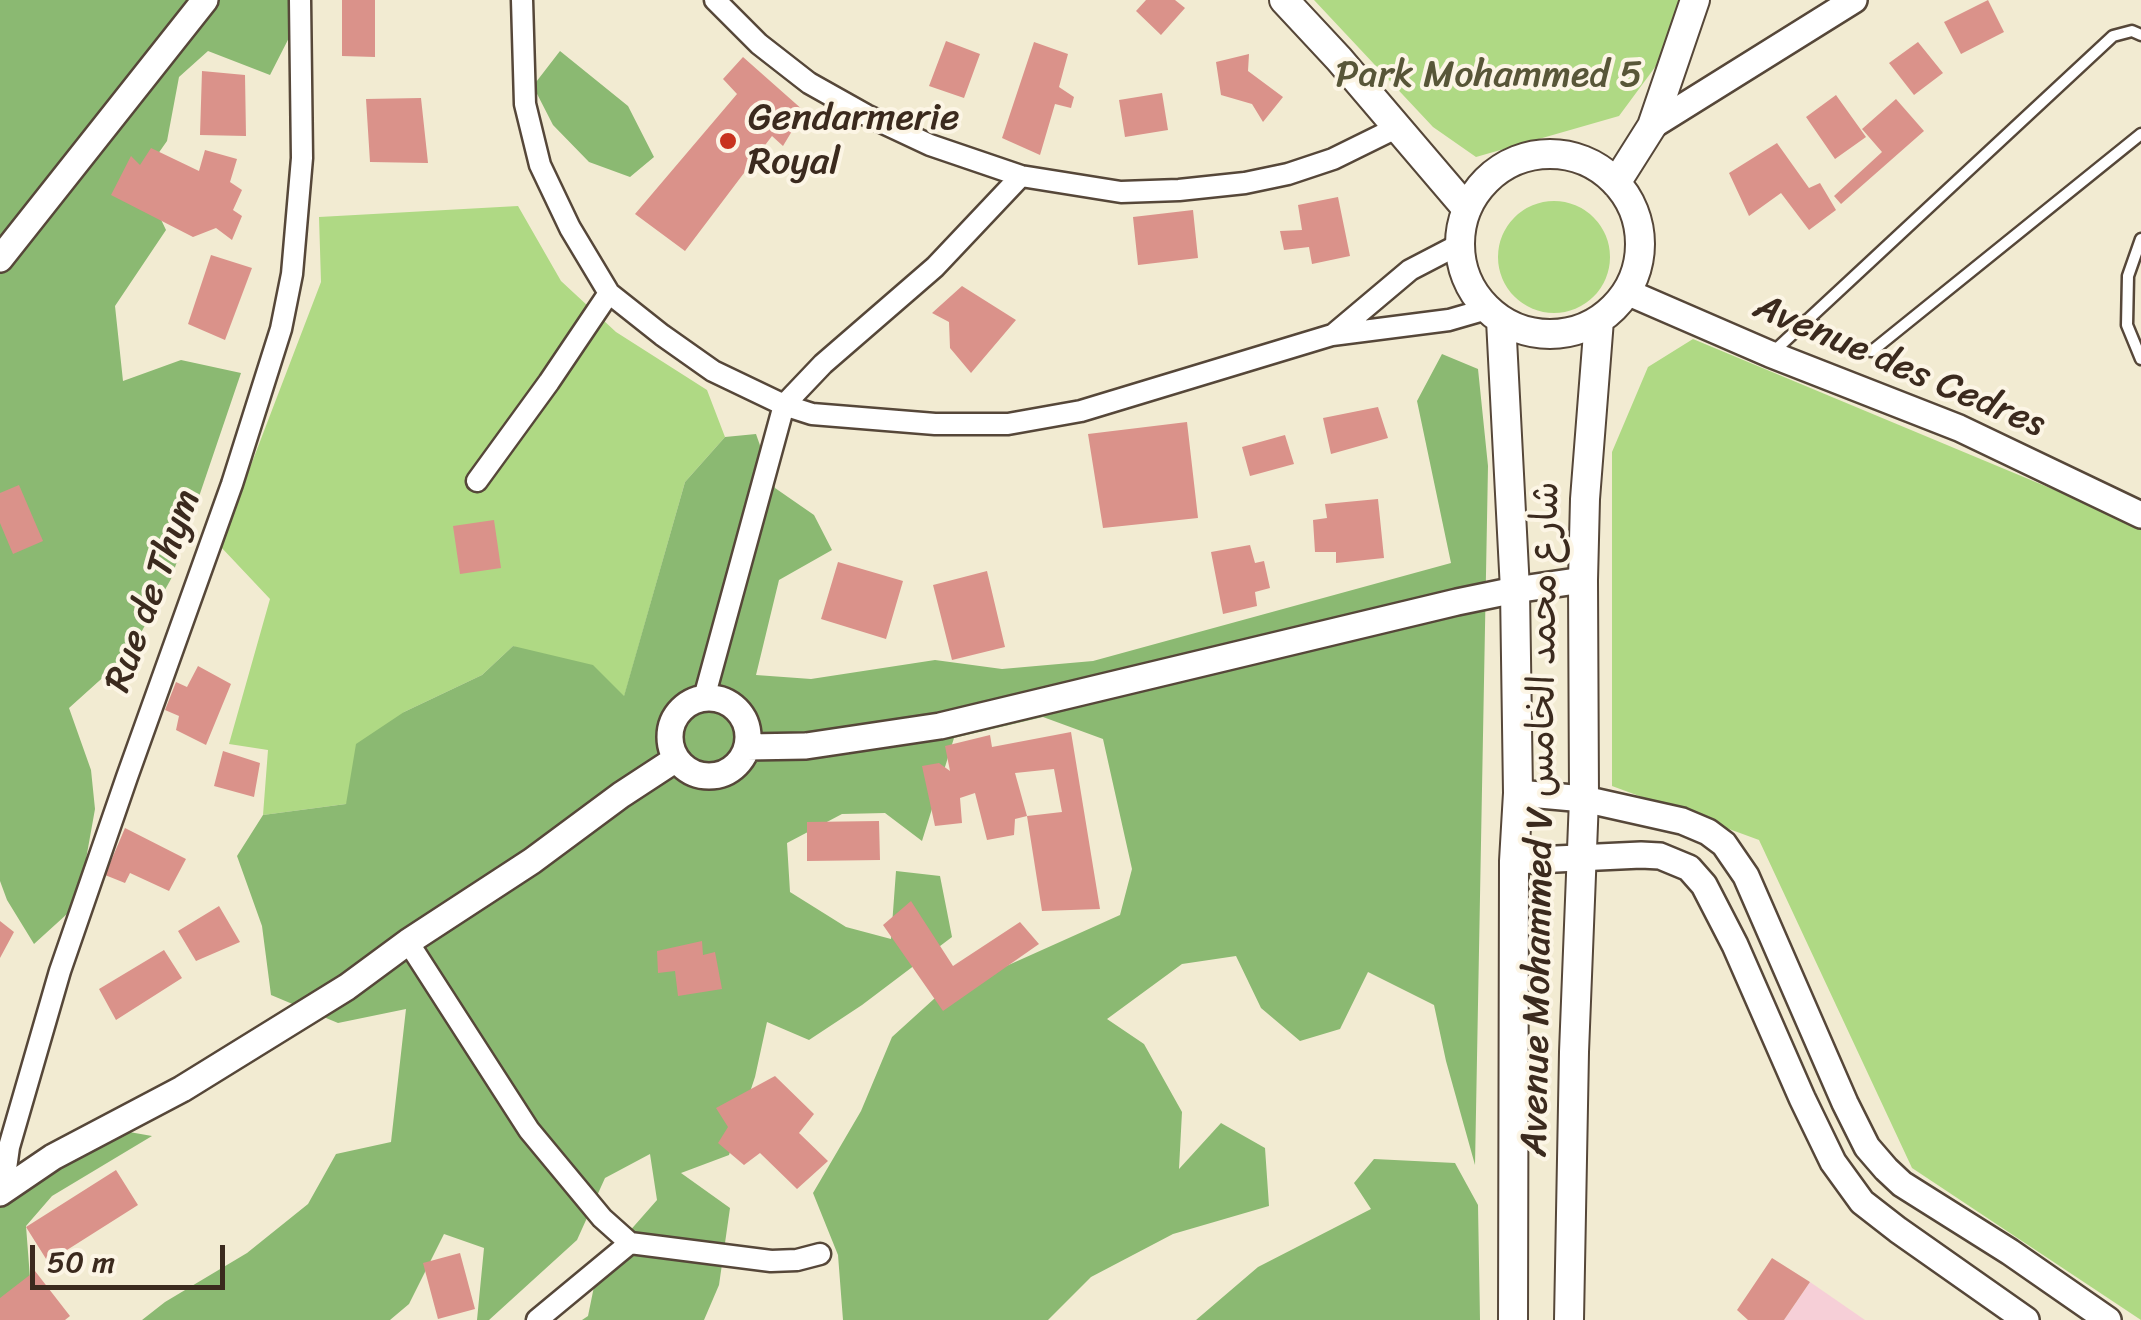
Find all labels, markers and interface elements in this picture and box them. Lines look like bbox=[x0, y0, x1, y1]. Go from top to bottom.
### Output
park label: Park Mohammed 5 bbox=[1336, 53, 1642, 99]
place label: Gendarmerie Royal bbox=[748, 96, 959, 185]
marker: Gendarmerie Royal bbox=[717, 130, 739, 152]
street label: Avenue des Cedres bbox=[1746, 285, 2052, 449]
street label: Avenue Mohammed V شارع محمد الخامس bbox=[1513, 481, 1571, 1157]
street label: Rue de Thym bbox=[96, 483, 212, 699]
scale bar bbox=[35, 1225, 230, 1287]
text: 50 m bbox=[47, 1235, 115, 1289]

